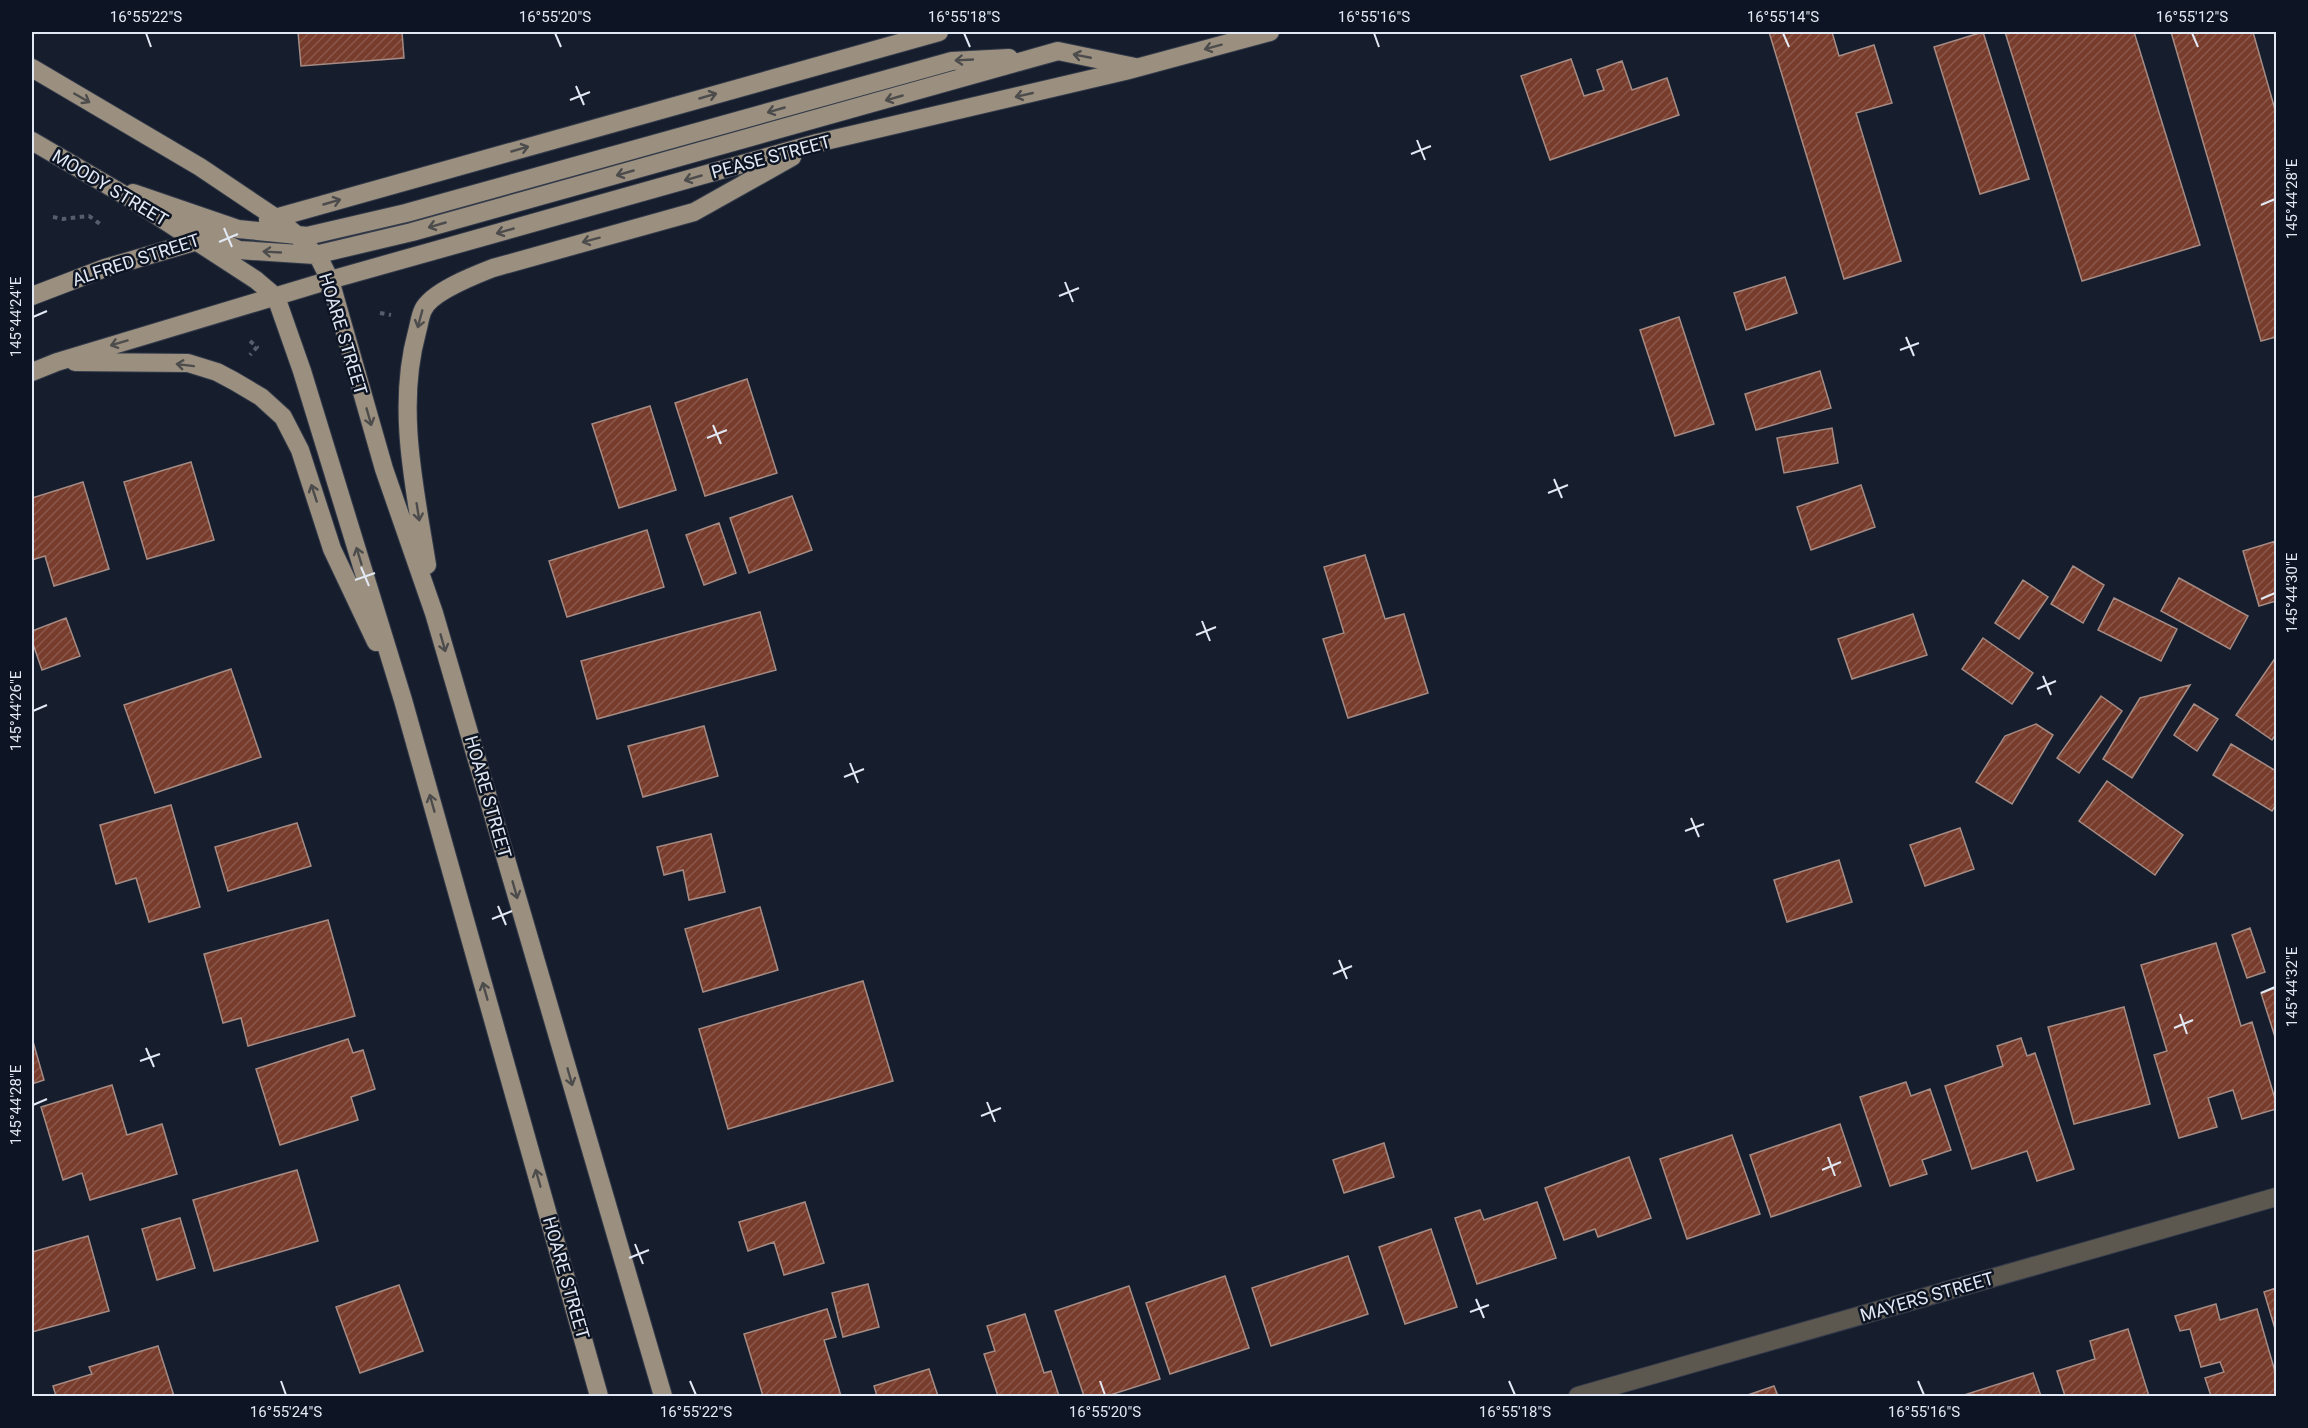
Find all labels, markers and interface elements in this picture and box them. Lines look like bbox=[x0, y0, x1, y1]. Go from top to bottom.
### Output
text: 16°55'22"S bbox=[110, 8, 182, 26]
text: 16°55'20"S bbox=[519, 8, 591, 26]
text: 16°55'18"S bbox=[928, 8, 1000, 26]
text: 16°55'16"S bbox=[1338, 8, 1410, 26]
text: 16°55'14"S bbox=[1747, 8, 1819, 26]
text: 16°55'12"S bbox=[2156, 8, 2228, 26]
one-way arrow bbox=[1204, 42, 1223, 53]
one-way arrow bbox=[1073, 50, 1092, 61]
one-way arrow bbox=[954, 55, 974, 66]
one-way arrow bbox=[1015, 89, 1034, 101]
one-way arrow bbox=[698, 90, 717, 102]
one-way arrow bbox=[73, 92, 90, 104]
one-way arrow bbox=[885, 93, 904, 104]
one-way arrow bbox=[767, 105, 786, 116]
street label: PEASE STREET bbox=[709, 130, 833, 183]
one-way arrow bbox=[510, 143, 529, 154]
street label: MOODY STREET bbox=[49, 145, 172, 230]
text: 145°44'28"E bbox=[2283, 158, 2301, 239]
one-way arrow bbox=[616, 168, 635, 179]
one-way arrow bbox=[684, 173, 703, 184]
one-way arrow bbox=[322, 196, 341, 207]
one-way arrow bbox=[428, 220, 447, 231]
one-way arrow bbox=[496, 226, 515, 237]
street label: ALFRED STREET bbox=[69, 229, 203, 290]
one-way arrow bbox=[582, 235, 601, 247]
one-way arrow bbox=[263, 247, 283, 258]
street label: HOARE STREET bbox=[315, 270, 372, 398]
text: 145°44'24"E bbox=[7, 276, 25, 357]
one-way arrow bbox=[414, 309, 426, 328]
one-way arrow bbox=[110, 338, 129, 349]
one-way arrow bbox=[176, 359, 196, 370]
one-way arrow bbox=[364, 407, 375, 426]
one-way arrow bbox=[307, 484, 318, 503]
one-way arrow bbox=[413, 502, 424, 521]
one-way arrow bbox=[352, 547, 363, 566]
text: 145°44'30"E bbox=[2283, 552, 2301, 633]
one-way arrow bbox=[438, 633, 449, 652]
text: 145°44'26"E bbox=[7, 670, 25, 751]
street label: HOARE STREET bbox=[461, 733, 516, 861]
one-way arrow bbox=[426, 794, 437, 813]
one-way arrow bbox=[510, 880, 521, 899]
text: 145°44'32"E bbox=[2283, 946, 2301, 1027]
one-way arrow bbox=[479, 982, 490, 1001]
text: 145°44'28"E bbox=[7, 1064, 25, 1145]
one-way arrow bbox=[565, 1067, 576, 1086]
one-way arrow bbox=[532, 1169, 543, 1188]
street label: HOARE STREET bbox=[539, 1214, 594, 1342]
street label: MAYERS STREET bbox=[1858, 1267, 1996, 1326]
text: 16°55'24"S bbox=[250, 1403, 322, 1421]
text: 16°55'22"S bbox=[660, 1403, 732, 1421]
text: 16°55'20"S bbox=[1069, 1403, 1141, 1421]
text: 16°55'18"S bbox=[1479, 1403, 1551, 1421]
text: 16°55'16"S bbox=[1888, 1403, 1960, 1421]

